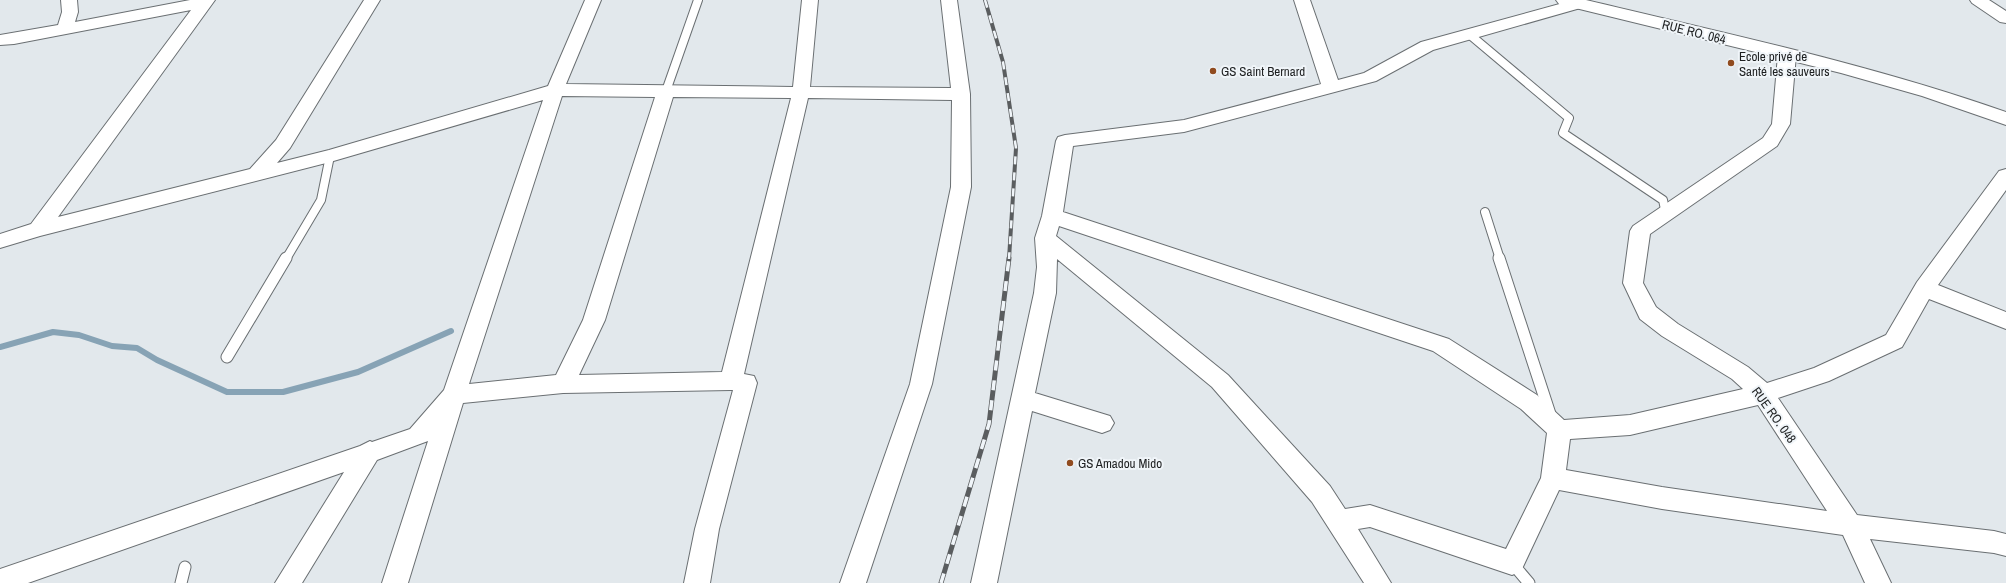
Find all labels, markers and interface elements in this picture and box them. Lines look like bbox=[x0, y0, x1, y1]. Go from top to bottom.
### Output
street label: RUE RO. 064 bbox=[1660, 16, 1728, 48]
place label: Ecole privé de Santé les sauveurs bbox=[1739, 48, 1830, 80]
marker: Ecole privé de Santé les sauveurs bbox=[1726, 58, 1736, 68]
place label: GS Saint Bernard bbox=[1221, 63, 1305, 80]
marker: GS Saint Bernard bbox=[1208, 66, 1218, 76]
street label: RUE RO. 048 bbox=[1748, 384, 1800, 446]
place label: GS Amadou Mido bbox=[1078, 455, 1162, 472]
marker: GS Amadou Mido bbox=[1065, 458, 1075, 468]

